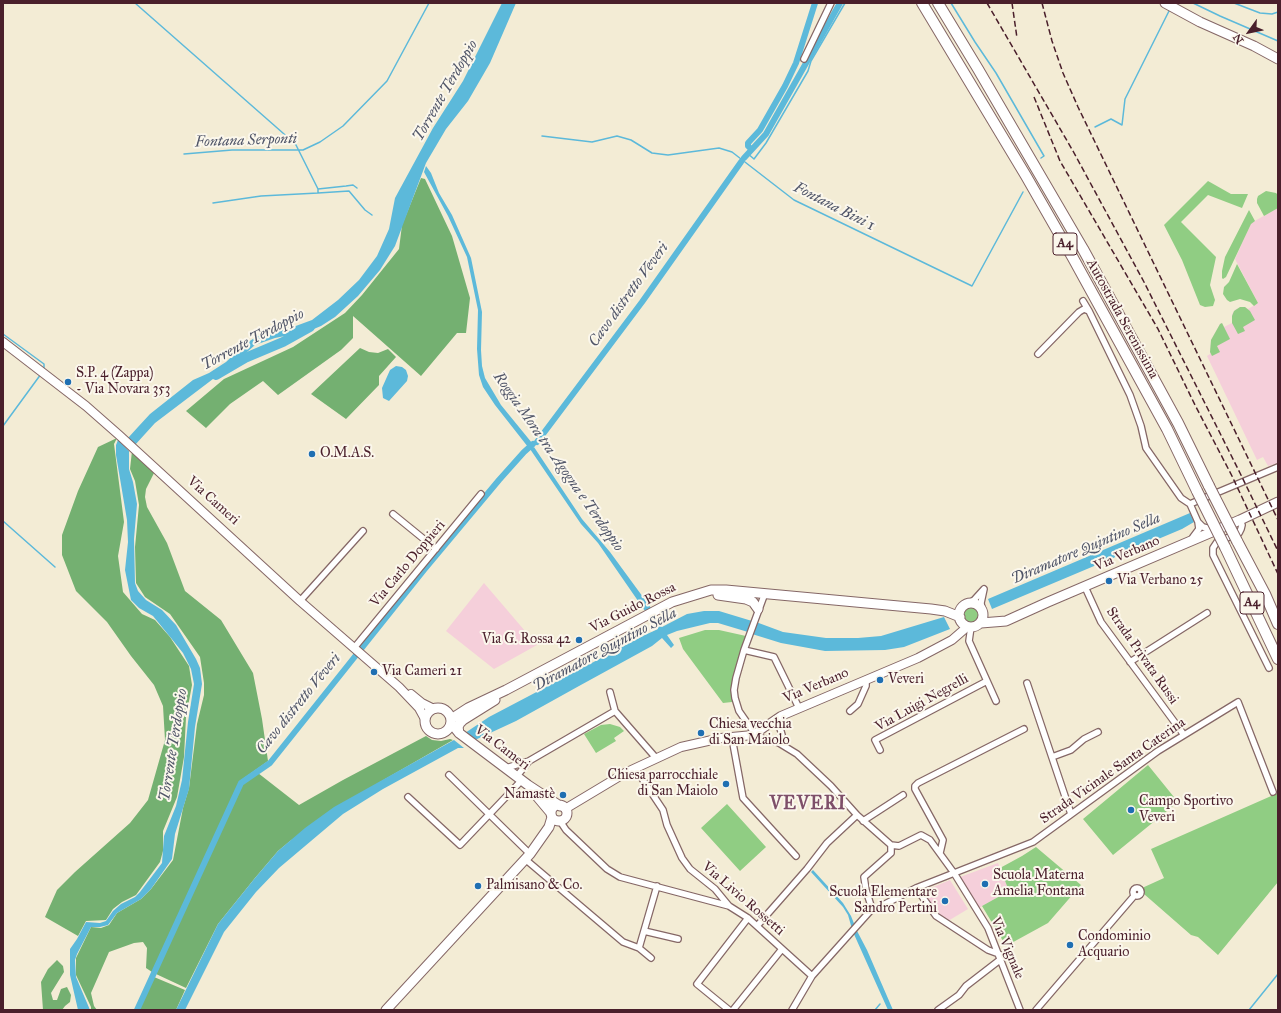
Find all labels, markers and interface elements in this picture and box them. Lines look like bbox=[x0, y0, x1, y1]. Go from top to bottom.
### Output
north arrow bbox=[1229, 12, 1269, 52]
text: N bbox=[1231, 31, 1247, 46]
water label: Torrente Terdoppio bbox=[410, 37, 482, 145]
water label: Fontana Serponti bbox=[195, 130, 297, 152]
water label: Fontana Bini 1 bbox=[790, 179, 878, 235]
road number: A4 bbox=[1053, 233, 1077, 255]
water label: Cavo distretto Veveri bbox=[585, 239, 673, 351]
street label: Autostrada Serenissima bbox=[1082, 256, 1162, 382]
water label: Torrente Terdoppio bbox=[199, 305, 307, 375]
place label: S.P. 4 (Zappa) - Via Novara 353 bbox=[76, 366, 170, 398]
water label: Roggia Mora tra Agogna e Terdoppio bbox=[489, 369, 627, 555]
marker: S.P. 4 (Zappa) - Via Novara 353 bbox=[63, 377, 73, 387]
place label: O.M.A.S. bbox=[320, 446, 374, 462]
marker: O.M.A.S. bbox=[307, 449, 317, 459]
street label: Via Cameri bbox=[183, 473, 243, 529]
water label: Diramatore Quintino Sella bbox=[1009, 509, 1163, 589]
street label: Via Carlo Doppieri bbox=[367, 517, 449, 611]
street label: Via Verbano bbox=[1092, 533, 1162, 575]
place label: Via Verbano 25 bbox=[1117, 573, 1203, 589]
marker: Via Verbano 25 bbox=[1104, 576, 1114, 586]
street label: Via Guido Rossa bbox=[587, 579, 679, 637]
road number: A4 bbox=[1240, 592, 1264, 614]
water label: Diramatore Quintino Sella bbox=[530, 604, 680, 696]
street label: Strada Privata Russi bbox=[1102, 604, 1182, 708]
place label: Via G. Rossa 42 bbox=[482, 632, 571, 648]
marker: Via G. Rossa 42 bbox=[574, 635, 584, 645]
water label: Cavo distretto Veveri bbox=[253, 650, 345, 758]
place label: Via Cameri 21 bbox=[382, 664, 462, 680]
street label: Via Verbano bbox=[781, 665, 851, 707]
marker: Via Cameri 21 bbox=[369, 667, 379, 677]
street label: Via Luigi Negrelli bbox=[872, 670, 972, 736]
place label: Veveri bbox=[888, 672, 924, 688]
marker: Veveri bbox=[875, 675, 885, 685]
water label: Torrente Terdoppio bbox=[156, 687, 192, 803]
street label: Strada Vicinale Santa Caterina bbox=[1037, 714, 1189, 828]
place label: Chiesa vecchia di San Maiolo bbox=[709, 717, 792, 750]
street label: Via Cameri bbox=[471, 722, 533, 774]
marker: Chiesa vecchia di San Maiolo bbox=[696, 728, 706, 738]
place label: Chiesa parrocchiale di San Maiolo bbox=[608, 768, 718, 800]
marker: Chiesa parrocchiale di San Maiolo bbox=[721, 779, 731, 789]
place label: Namastè bbox=[504, 787, 555, 803]
marker: Namastè bbox=[558, 790, 568, 800]
district label: VEVERI bbox=[770, 794, 846, 816]
place label: Campo Sportivo Veveri bbox=[1139, 794, 1233, 826]
marker: Campo Sportivo Veveri bbox=[1126, 805, 1136, 815]
street label: Via Livio Rossetti bbox=[698, 859, 788, 939]
place label: Scuola Materna Amelia Fontana bbox=[993, 868, 1084, 900]
place label: Palmisano & Co. bbox=[486, 878, 582, 894]
marker: Scuola Materna Amelia Fontana bbox=[980, 879, 990, 889]
marker: Palmisano & Co. bbox=[473, 881, 483, 891]
place label: Scuola Elementare Sandro Pertini bbox=[829, 885, 937, 918]
marker: Scuola Elementare Sandro Pertini bbox=[940, 896, 950, 906]
street label: Via Vignale bbox=[986, 914, 1028, 982]
place label: Condominio Acquario bbox=[1078, 929, 1151, 962]
marker: Condominio Acquario bbox=[1065, 940, 1075, 950]

